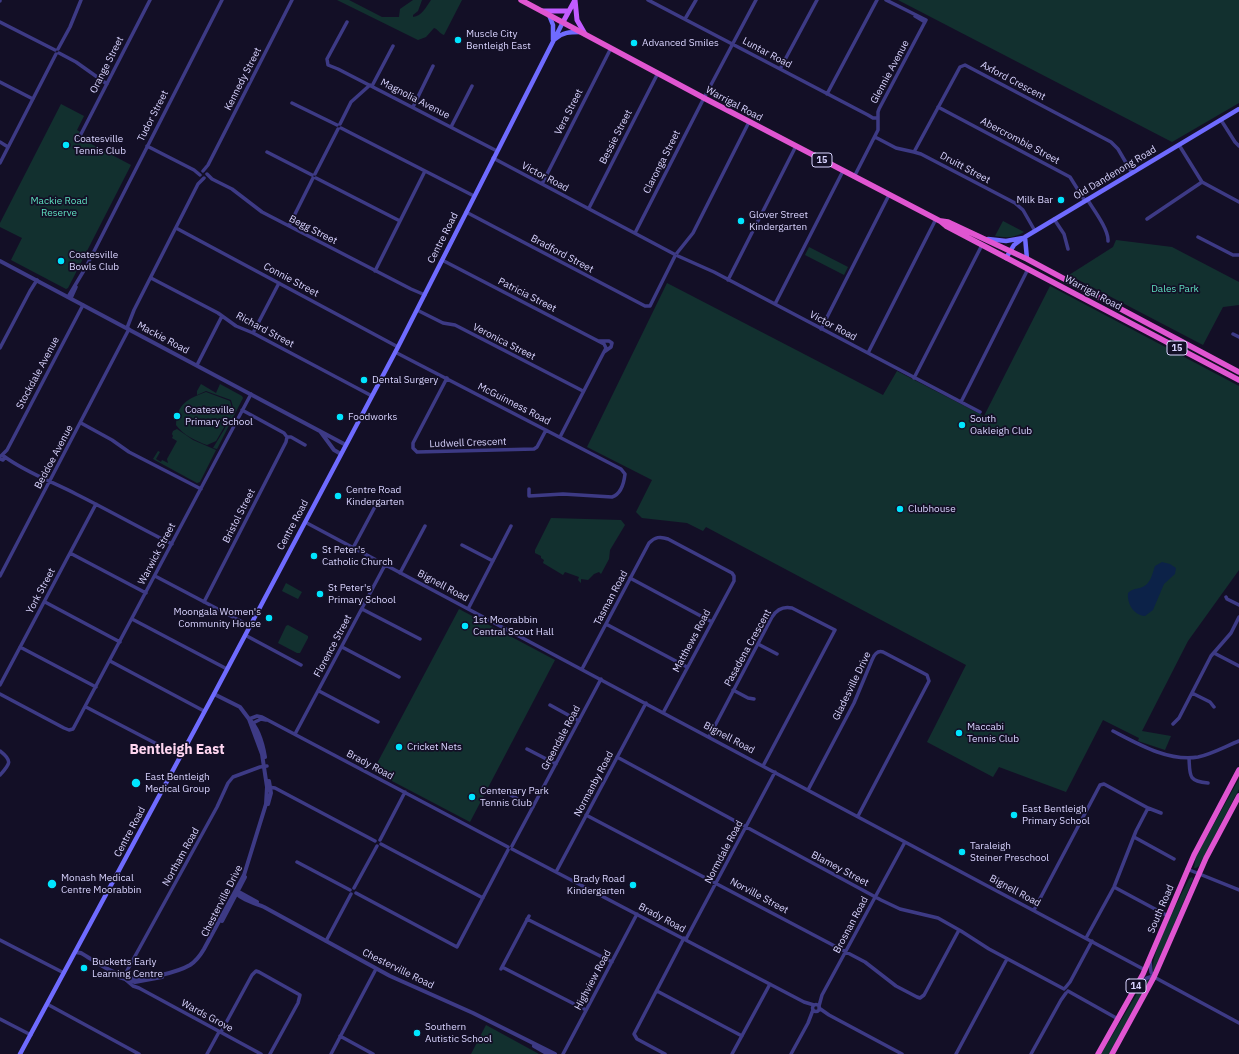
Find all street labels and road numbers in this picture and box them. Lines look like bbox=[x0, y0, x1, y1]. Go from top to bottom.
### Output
street label: Orange Street bbox=[88, 35, 126, 95]
street label: Luntar Road bbox=[740, 35, 794, 71]
street label: Glennie Avenue bbox=[868, 38, 912, 106]
street label: Kennedy Street bbox=[222, 46, 264, 112]
street label: Axford Crescent bbox=[978, 59, 1048, 103]
street label: Magnolia Avenue bbox=[378, 76, 452, 122]
street label: Warrigal Road bbox=[704, 84, 764, 124]
street label: Vera Street bbox=[552, 87, 586, 137]
street label: Tudor Street bbox=[135, 88, 171, 144]
street label: Bessie Street bbox=[597, 108, 635, 166]
street label: Abercrombie Street bbox=[978, 115, 1062, 167]
street label: Claronga Street bbox=[641, 128, 683, 196]
street label: Old Dandenong Road bbox=[1071, 144, 1159, 202]
street label: Druitt Street bbox=[938, 150, 992, 186]
road number: 15 bbox=[812, 153, 832, 167]
street label: Victor Road bbox=[519, 160, 571, 194]
street label: Centre Road bbox=[425, 211, 461, 265]
street label: Begg Street bbox=[287, 213, 339, 247]
street label: Bradford Street bbox=[529, 232, 595, 276]
street label: Connie Street bbox=[261, 260, 321, 300]
street label: Warrigal Road bbox=[1063, 273, 1123, 313]
street label: Patricia Street bbox=[496, 275, 558, 315]
street label: Victor Road bbox=[807, 309, 859, 343]
street label: Richard Street bbox=[234, 310, 296, 350]
street label: Mackie Road bbox=[135, 319, 191, 357]
street label: Veronica Street bbox=[471, 321, 537, 363]
street label: Stockdale Avenue bbox=[14, 335, 62, 411]
road number: 15 bbox=[1167, 341, 1187, 355]
street label: McGuinness Road bbox=[476, 380, 552, 428]
street label: Beddoe Avenue bbox=[32, 423, 76, 491]
street label: Ludwell Crescent bbox=[429, 436, 507, 450]
street label: Bristol Street bbox=[220, 487, 258, 545]
street label: Centre Road bbox=[275, 498, 311, 552]
street label: Warwick Street bbox=[136, 521, 178, 587]
street label: York Street bbox=[24, 566, 58, 616]
street label: Bignell Road bbox=[415, 568, 471, 604]
street label: Tasman Road bbox=[592, 569, 630, 627]
street label: Pasadena Crescent bbox=[722, 607, 774, 689]
street label: Matthews Road bbox=[670, 608, 714, 674]
street label: Florence Street bbox=[312, 613, 354, 679]
street label: Gladesville Drive bbox=[830, 650, 874, 722]
street label: Greendale Road bbox=[539, 703, 583, 773]
street label: Bignell Road bbox=[701, 720, 757, 756]
street label: Brady Road bbox=[344, 748, 396, 782]
street label: Normanby Road bbox=[572, 749, 616, 819]
street label: Centre Road bbox=[112, 805, 148, 859]
street label: Normdale Road bbox=[702, 818, 746, 886]
street label: Northam Road bbox=[160, 826, 202, 888]
street label: Blamey Street bbox=[809, 849, 871, 889]
street label: Chesterville Drive bbox=[199, 863, 245, 939]
street label: Bignell Road bbox=[987, 873, 1043, 909]
street label: Norville Street bbox=[728, 876, 790, 916]
street label: South Road bbox=[1145, 883, 1177, 935]
street label: Brosnan Road bbox=[831, 895, 871, 955]
street label: Brady Road bbox=[636, 901, 688, 935]
street label: Chesterville Road bbox=[360, 946, 436, 992]
street label: Highview Road bbox=[572, 948, 614, 1012]
road number: 14 bbox=[1126, 979, 1146, 993]
street label: Wards Grove bbox=[179, 997, 235, 1035]

